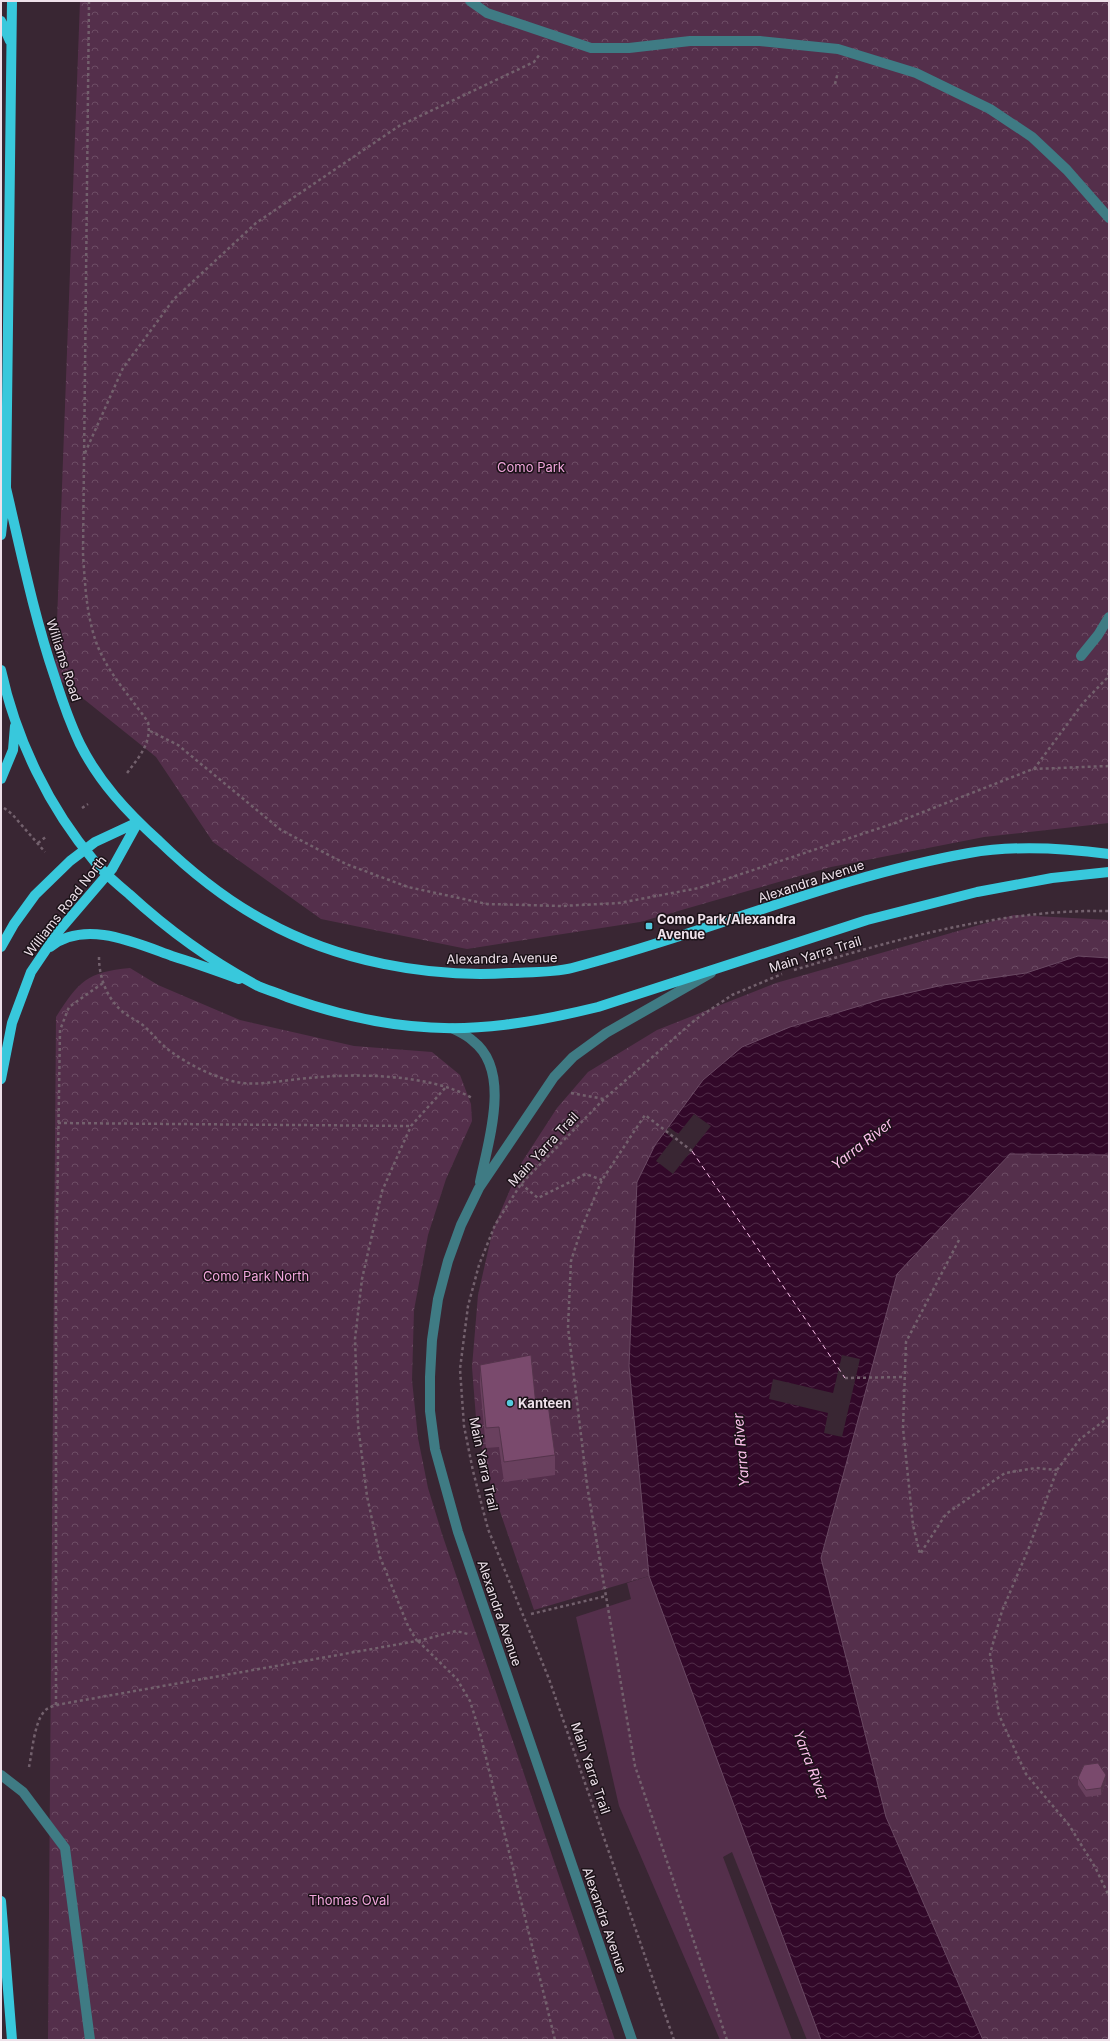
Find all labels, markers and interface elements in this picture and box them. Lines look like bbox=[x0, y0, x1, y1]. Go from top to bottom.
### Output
park label: Como Park bbox=[497, 459, 565, 475]
street label: Williams Road bbox=[43, 617, 85, 703]
street label: Williams Road North bbox=[20, 852, 110, 960]
street label: Alexandra Avenue bbox=[756, 856, 866, 906]
place label: Como Park/Alexandra Avenue bbox=[657, 911, 796, 942]
marker: Como Park/Alexandra Avenue bbox=[644, 921, 654, 931]
street label: Main Yarra Trail bbox=[767, 932, 863, 976]
street label: Alexandra Avenue bbox=[446, 949, 558, 967]
street label: Main Yarra Trail bbox=[504, 1109, 582, 1189]
water label: Yarra River bbox=[828, 1114, 896, 1173]
park label: Como Park North bbox=[203, 1268, 309, 1284]
place label: Kanteen bbox=[518, 1395, 571, 1411]
marker: Kanteen bbox=[505, 1398, 515, 1408]
water label: Yarra River bbox=[729, 1412, 752, 1487]
street label: Main Yarra Trail bbox=[466, 1415, 502, 1513]
street label: Alexandra Avenue bbox=[474, 1558, 526, 1668]
street label: Main Yarra Trail bbox=[568, 1720, 614, 1816]
water label: Yarra River bbox=[790, 1727, 833, 1803]
street label: Alexandra Avenue bbox=[579, 1865, 631, 1975]
park label: Thomas Oval bbox=[309, 1892, 389, 1908]

